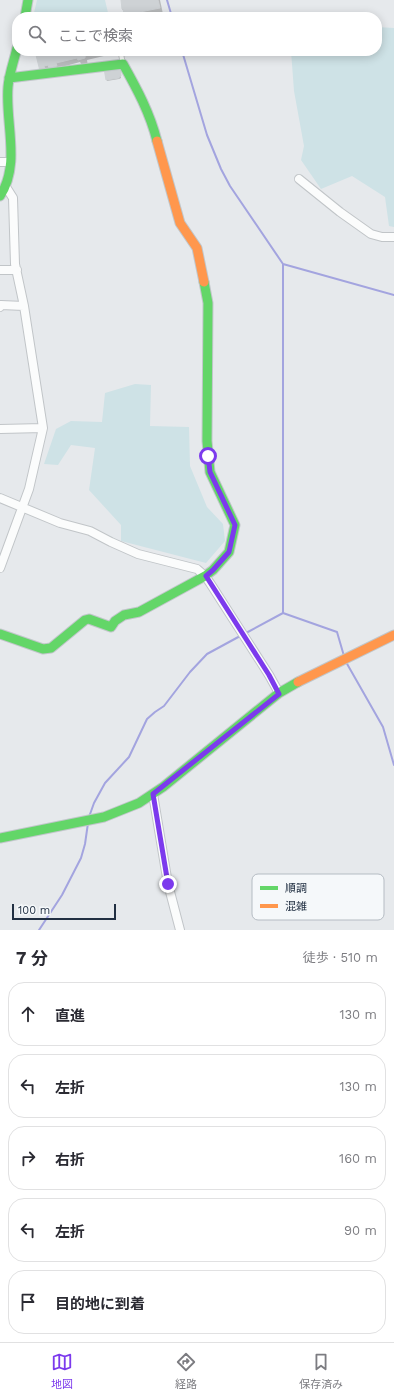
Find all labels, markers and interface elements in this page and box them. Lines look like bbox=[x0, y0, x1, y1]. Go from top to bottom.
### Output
search box bbox=[12, 12, 382, 56]
icon: search bbox=[26, 23, 48, 45]
text: ここで検索 bbox=[58, 27, 133, 45]
route start bbox=[199, 447, 217, 465]
legend bbox=[252, 874, 384, 920]
route end bbox=[159, 875, 177, 893]
text: 順調 bbox=[285, 882, 307, 895]
text: 混雑 bbox=[285, 900, 307, 913]
scale bar bbox=[12, 902, 116, 921]
text: 100 m bbox=[18, 904, 50, 917]
text: 7 分 bbox=[16, 948, 48, 968]
text: 徒歩 · 510 m bbox=[303, 950, 378, 965]
icon: ahead bbox=[17, 1003, 39, 1025]
text: 直進 bbox=[55, 1007, 85, 1025]
text: 130 m bbox=[339, 1007, 377, 1022]
icon: left bbox=[17, 1075, 39, 1097]
text: 左折 bbox=[55, 1079, 85, 1097]
text: 130 m bbox=[339, 1079, 377, 1094]
icon: right bbox=[17, 1147, 39, 1169]
text: 右折 bbox=[55, 1151, 85, 1169]
text: 160 m bbox=[339, 1151, 377, 1166]
icon: left bbox=[17, 1219, 39, 1241]
text: 左折 bbox=[55, 1223, 85, 1241]
text: 90 m bbox=[344, 1223, 377, 1238]
icon: arrive bbox=[17, 1291, 39, 1313]
text: 目的地に到着 bbox=[55, 1295, 145, 1313]
tab: 地図 bbox=[51, 1351, 73, 1391]
tab: 経路 bbox=[175, 1351, 197, 1391]
tab: 保存済み bbox=[299, 1351, 343, 1391]

